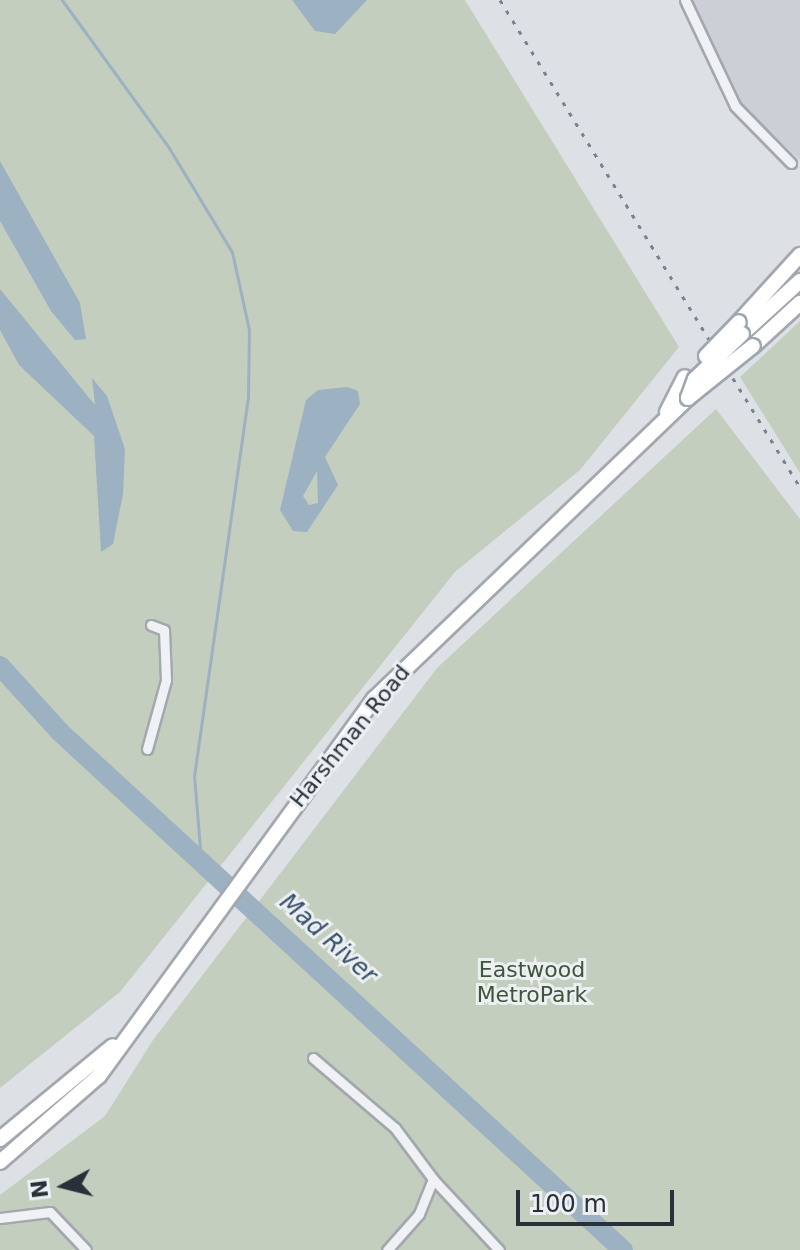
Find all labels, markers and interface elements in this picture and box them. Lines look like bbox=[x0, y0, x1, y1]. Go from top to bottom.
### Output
street label: Harshman Road bbox=[285, 659, 415, 813]
water label: Mad River bbox=[274, 888, 382, 990]
park label: Eastwood MetroPark bbox=[477, 956, 587, 1008]
north arrow bbox=[24, 1146, 104, 1226]
scale bar bbox=[520, 1174, 678, 1224]
text: N bbox=[26, 1178, 53, 1200]
text: 100 m bbox=[530, 1190, 607, 1218]

